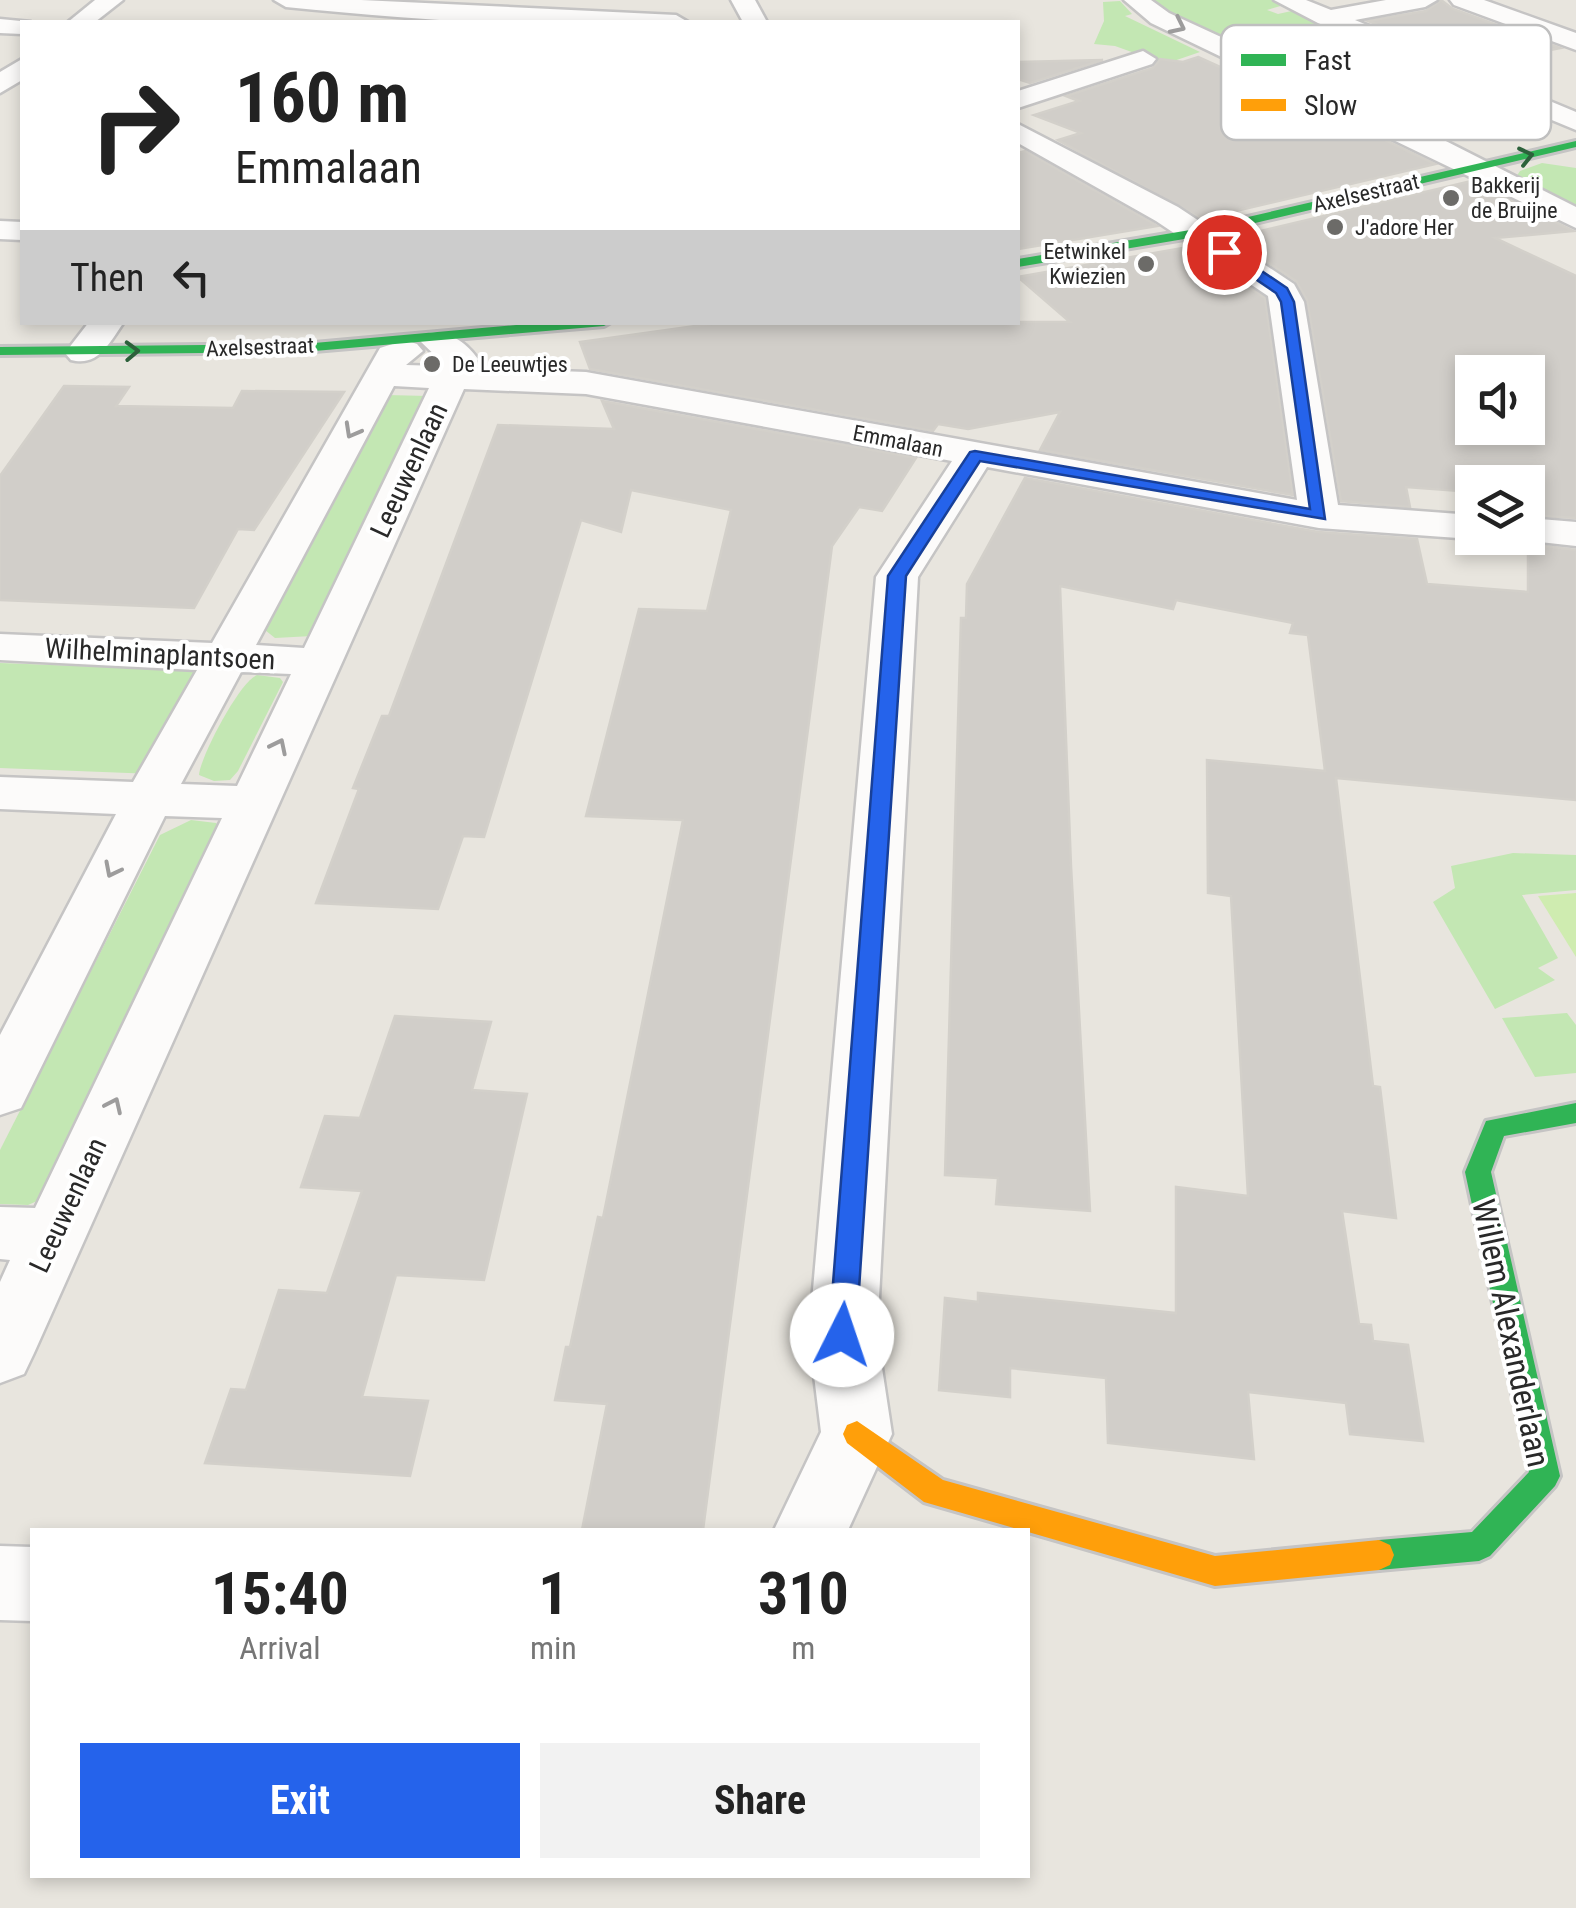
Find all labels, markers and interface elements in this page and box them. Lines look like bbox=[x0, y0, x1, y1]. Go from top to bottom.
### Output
one-way arrow bbox=[1167, 14, 1185, 33]
legend bbox=[1221, 25, 1551, 140]
text: Fast bbox=[1304, 44, 1351, 77]
text: 160 m bbox=[235, 57, 409, 139]
icon: right bbox=[70, 60, 200, 190]
text: Slow bbox=[1304, 89, 1357, 122]
text: Emmalaan bbox=[235, 141, 422, 194]
one-way arrow bbox=[1518, 147, 1535, 168]
street label: Axelsestraat bbox=[1310, 169, 1422, 217]
place label: Bakkerij de Bruijne bbox=[1471, 173, 1558, 223]
marker: Bakkerij de Bruijne bbox=[1440, 187, 1462, 209]
pin bbox=[1182, 210, 1267, 295]
place label: J'adore Her bbox=[1355, 215, 1454, 240]
marker: J'adore Her bbox=[1324, 216, 1346, 238]
icon: arrive bbox=[1197, 225, 1252, 280]
place label: Eetwinkel Kwiezien bbox=[1043, 239, 1126, 289]
icon: left bbox=[164, 250, 219, 305]
marker: Eetwinkel Kwiezien bbox=[1135, 253, 1157, 275]
text: Then bbox=[70, 256, 144, 300]
street label: Axelsestraat bbox=[205, 333, 315, 361]
one-way arrow bbox=[125, 341, 141, 362]
place label: De Leeuwtjes bbox=[452, 352, 568, 377]
marker: De Leeuwtjes bbox=[421, 353, 443, 375]
map controls bbox=[1455, 355, 1545, 555]
button: sound bbox=[1455, 355, 1545, 445]
street label: Leeuwenlaan bbox=[363, 397, 455, 543]
street label: Emmalaan bbox=[851, 420, 945, 462]
one-way arrow bbox=[345, 421, 364, 439]
button: layers bbox=[1455, 465, 1545, 555]
street label: Wilhelminaplantsoen bbox=[44, 631, 276, 677]
one-way arrow bbox=[267, 739, 287, 757]
one-way arrow bbox=[105, 860, 125, 878]
one-way arrow bbox=[102, 1097, 122, 1115]
street label: Leeuwenlaan bbox=[22, 1132, 114, 1278]
street label: Willem Alexanderlaan bbox=[1464, 1196, 1558, 1470]
position arrow bbox=[790, 1283, 894, 1387]
text: 15:40 bbox=[211, 1558, 349, 1629]
text: 1 bbox=[538, 1558, 569, 1629]
text: 310 bbox=[758, 1558, 849, 1629]
text: Arrival bbox=[239, 1629, 321, 1667]
text: min bbox=[530, 1629, 577, 1667]
text: m bbox=[791, 1629, 815, 1667]
button: Exit bbox=[80, 1743, 520, 1858]
button: Share bbox=[540, 1743, 980, 1858]

